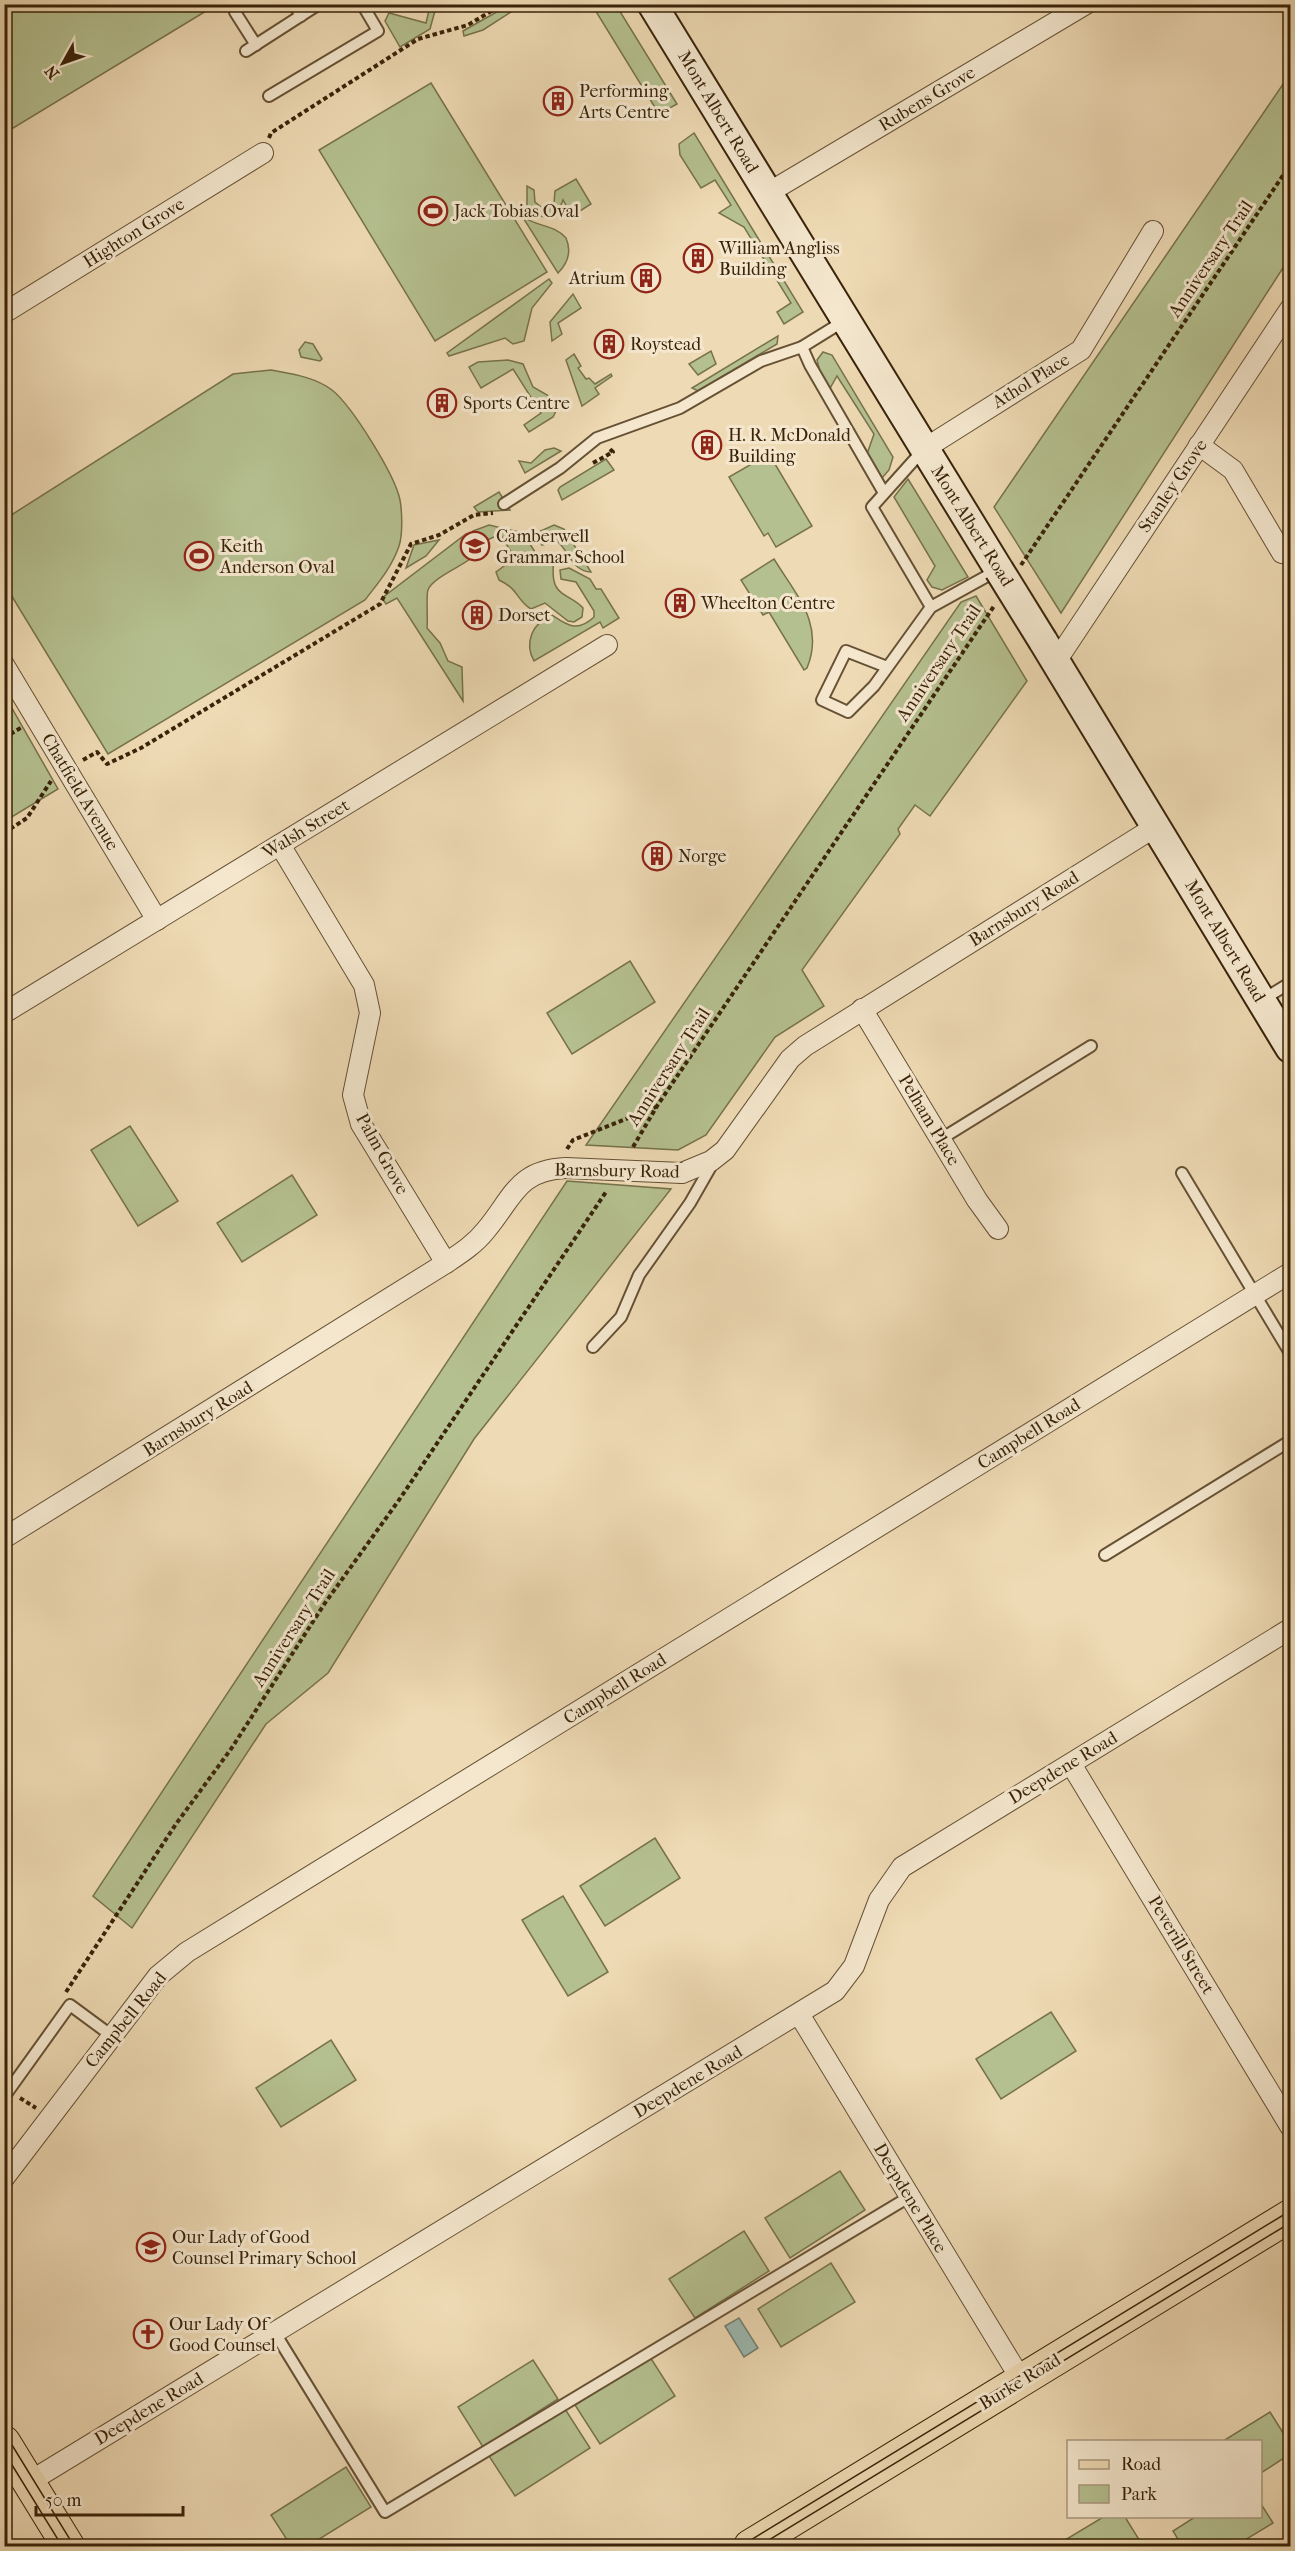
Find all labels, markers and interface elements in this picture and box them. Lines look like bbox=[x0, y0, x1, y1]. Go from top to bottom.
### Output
north arrow bbox=[33, 33, 93, 93]
street label: Mont Albert Road bbox=[673, 47, 763, 177]
text: N bbox=[40, 61, 63, 83]
street label: Rubens Grove bbox=[875, 62, 979, 136]
place label: Performing Arts Centre bbox=[578, 81, 670, 123]
building icon: Performing Arts Centre bbox=[542, 85, 574, 117]
street label: Highton Grove bbox=[79, 193, 189, 272]
sports icon: Jack Tobias Oval bbox=[417, 195, 449, 227]
street label: Anniversary Trail bbox=[1164, 197, 1258, 322]
place label: Jack Tobias Oval bbox=[452, 201, 579, 222]
place label: William Angliss Building bbox=[718, 238, 840, 280]
building icon: William Angliss Building bbox=[682, 242, 714, 274]
building icon: Atrium bbox=[630, 262, 662, 294]
place label: Atrium bbox=[568, 268, 625, 289]
building icon: Roystead bbox=[593, 328, 625, 360]
place label: Roystead bbox=[630, 334, 701, 355]
street label: Athol Place bbox=[988, 349, 1073, 413]
building icon: Sports Centre bbox=[426, 387, 458, 419]
place label: Sports Centre bbox=[463, 393, 570, 414]
place label: H. R. McDonald Building bbox=[728, 425, 851, 467]
building icon: H. R. McDonald Building bbox=[691, 429, 723, 461]
street label: Stanley Grove bbox=[1134, 435, 1212, 537]
street label: Mont Albert Road bbox=[926, 462, 1018, 591]
place label: Camberwell Grammar School bbox=[496, 526, 625, 568]
school or university icon: Camberwell Grammar School bbox=[459, 530, 491, 562]
place label: Keith Anderson Oval bbox=[219, 536, 335, 578]
sports icon: Keith Anderson Oval bbox=[183, 540, 215, 572]
building icon: Wheelton Centre bbox=[664, 587, 696, 619]
place label: Wheelton Centre bbox=[700, 593, 835, 614]
building icon: Dorset bbox=[461, 599, 493, 631]
street label: Anniversary Trail bbox=[892, 601, 986, 726]
place label: Dorset bbox=[498, 605, 551, 626]
street label: Chatfield Avenue bbox=[37, 730, 123, 854]
street label: Walsh Street bbox=[258, 795, 354, 864]
building icon: Norge bbox=[641, 840, 673, 872]
place label: Norge bbox=[678, 846, 727, 867]
street label: Barnsbury Road bbox=[965, 867, 1083, 951]
street label: Mont Albert Road bbox=[1180, 876, 1270, 1006]
street label: Anniversary Trail bbox=[623, 1004, 715, 1131]
street label: Pelham Place bbox=[894, 1071, 964, 1169]
street label: Palm Grove bbox=[351, 1110, 413, 1198]
street label: Barnsbury Road bbox=[554, 1159, 680, 1183]
street label: Barnsbury Road bbox=[139, 1377, 257, 1461]
street label: Campbell Road bbox=[974, 1394, 1084, 1474]
street label: Anniversary Trail bbox=[248, 1565, 340, 1692]
street label: Campbell Road bbox=[560, 1649, 670, 1729]
street label: Deepdene Road bbox=[1005, 1727, 1121, 1809]
street label: Peverill Street bbox=[1143, 1892, 1219, 1998]
street label: Campbell Road bbox=[81, 1968, 171, 2072]
street label: Deepdene Road bbox=[630, 2041, 746, 2123]
street label: Deepdene Place bbox=[869, 2139, 951, 2257]
place label: Our Lady of Good Counsel Primary School bbox=[172, 2227, 357, 2269]
school or university icon: Our Lady of Good Counsel Primary School bbox=[135, 2231, 167, 2263]
place label: Our Lady Of Good Counsel bbox=[169, 2314, 276, 2356]
church icon: Our Lady Of Good Counsel bbox=[132, 2318, 164, 2350]
street label: Burke Road bbox=[975, 2349, 1065, 2414]
street label: Deepdene Road bbox=[91, 2368, 207, 2450]
legend bbox=[1067, 2440, 1262, 2518]
text: Road bbox=[1121, 2454, 1161, 2475]
scale bar bbox=[36, 2479, 183, 2517]
text: Park bbox=[1121, 2484, 1158, 2505]
text: 50 m bbox=[45, 2490, 82, 2511]

